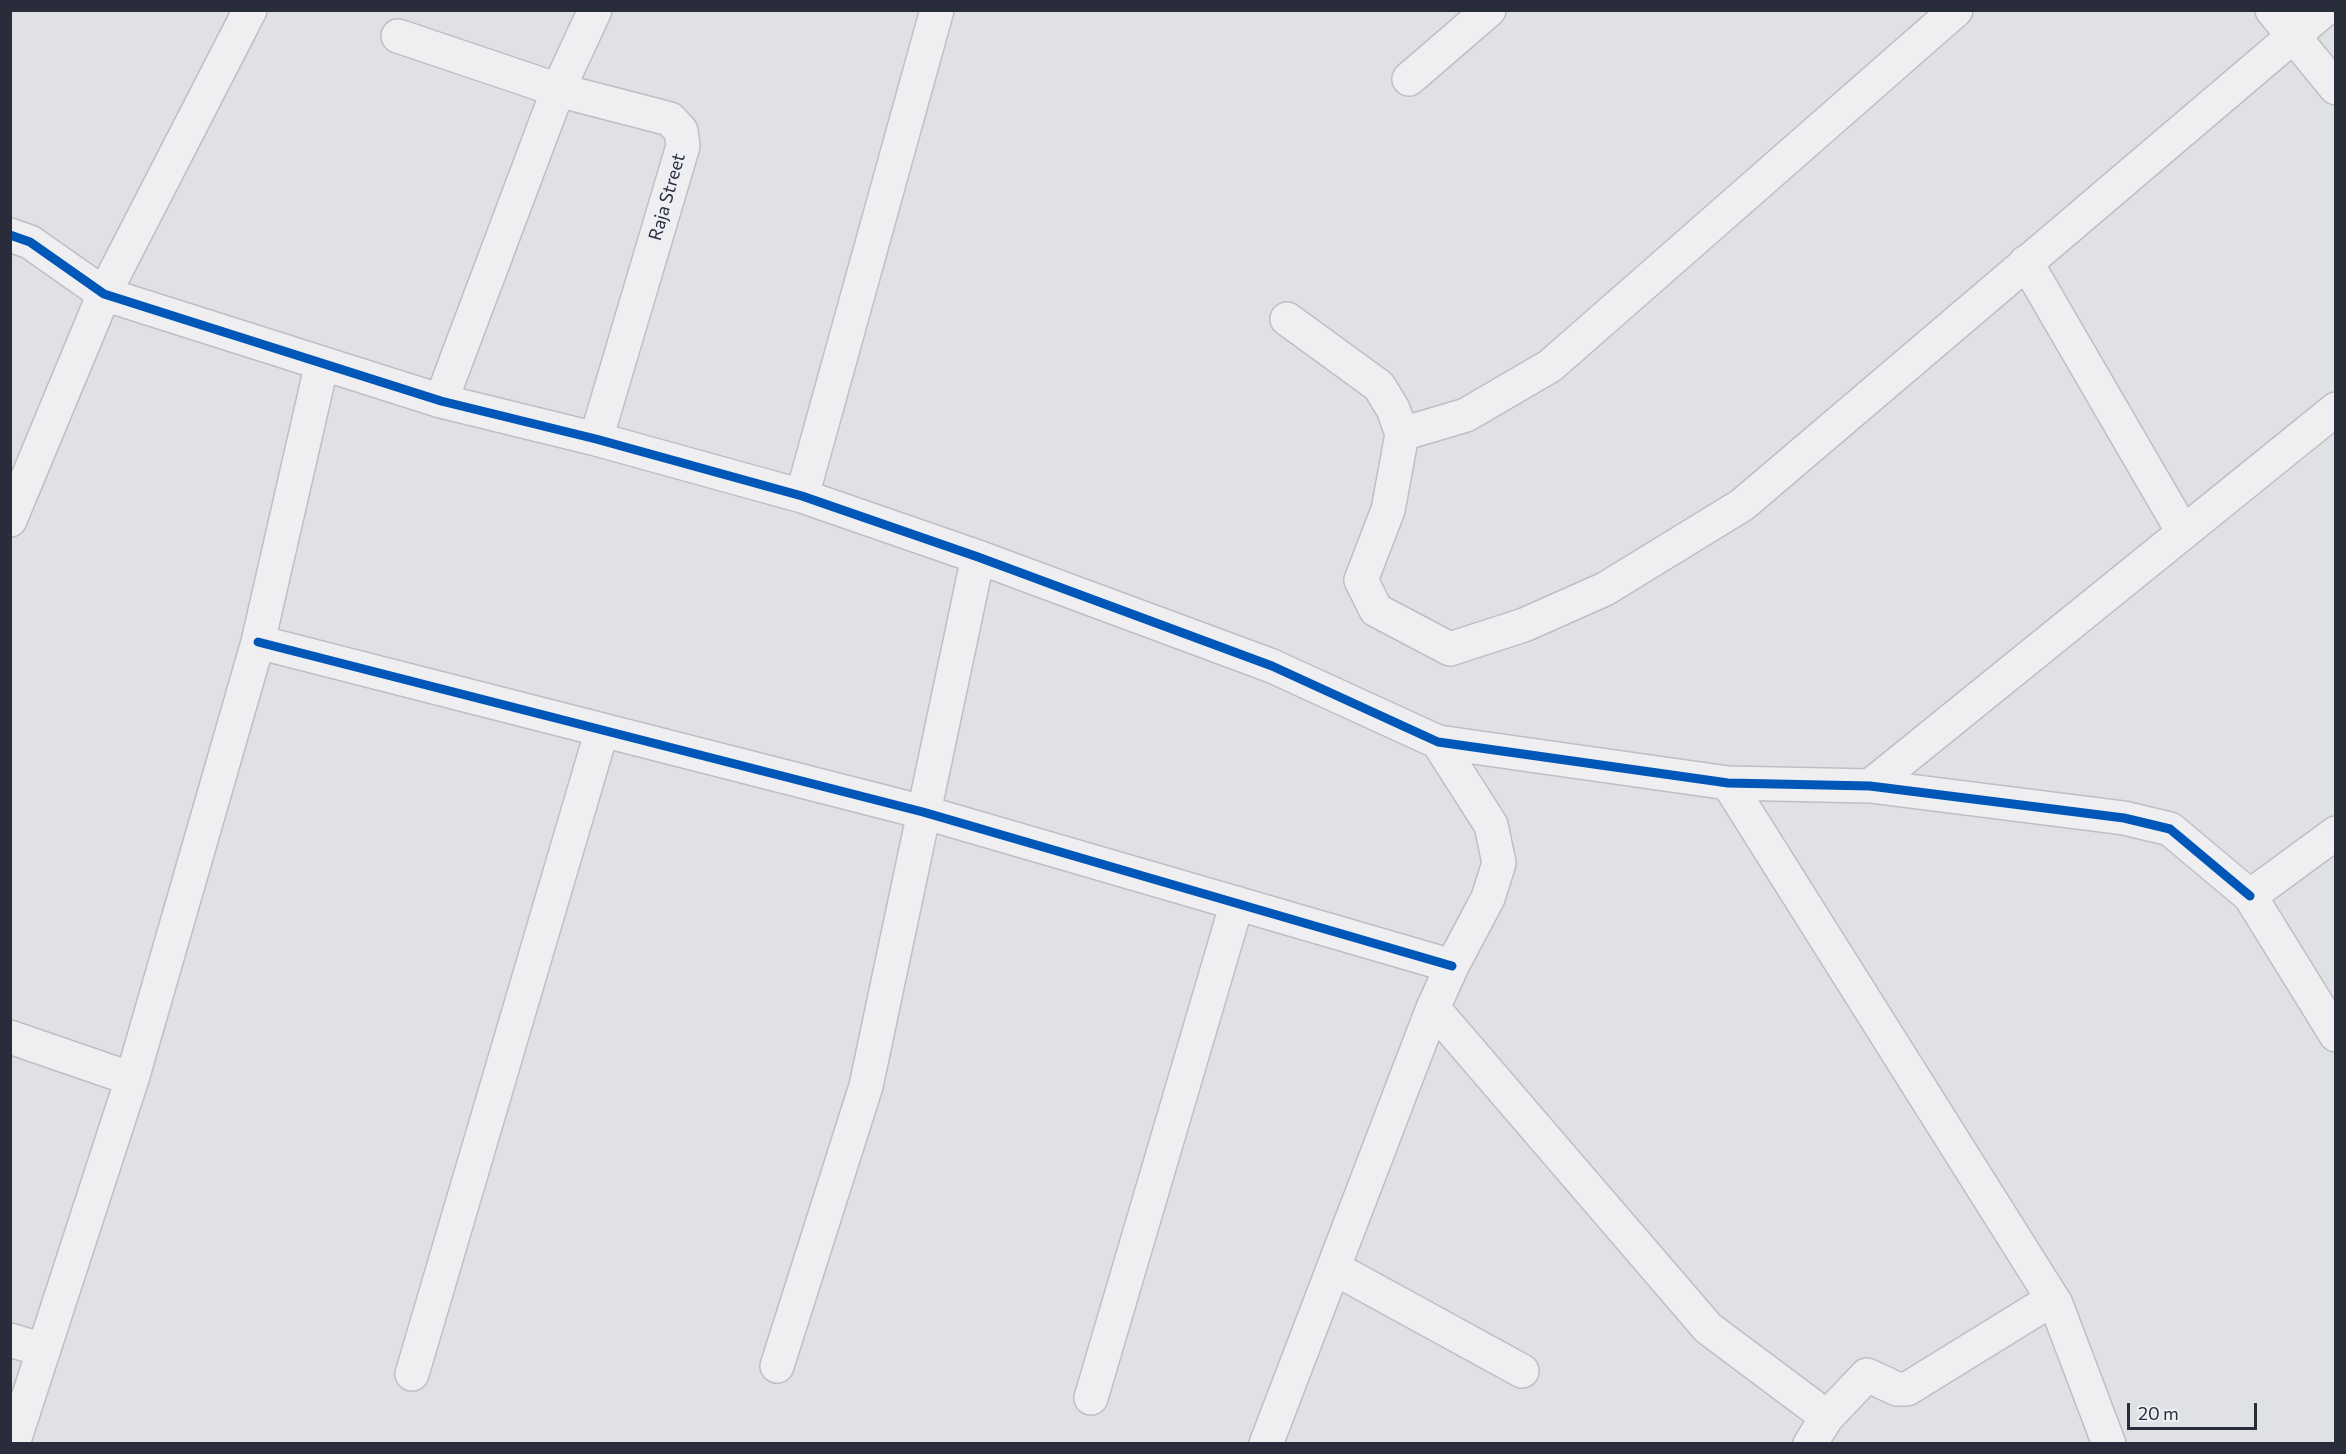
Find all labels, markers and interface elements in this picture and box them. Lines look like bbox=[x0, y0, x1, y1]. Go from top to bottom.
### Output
street label: Raja Street bbox=[644, 151, 690, 243]
scale bar bbox=[2130, 1391, 2260, 1429]
text: 20 m bbox=[2138, 1402, 2179, 1424]

